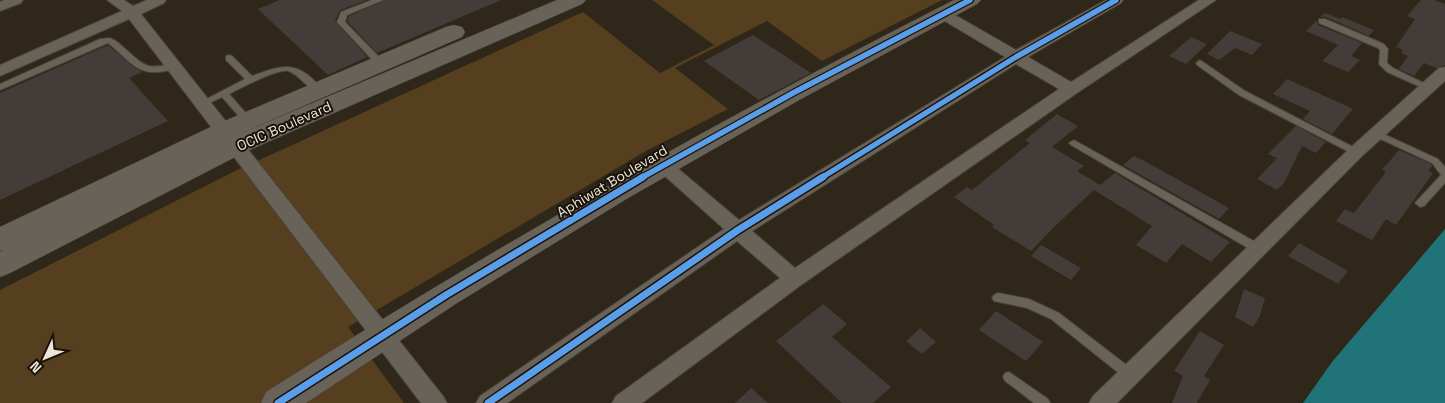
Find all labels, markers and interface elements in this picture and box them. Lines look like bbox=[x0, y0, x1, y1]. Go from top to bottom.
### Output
street label: OCIC Boulevard bbox=[234, 97, 334, 155]
street label: Aphiwat Boulevard bbox=[553, 141, 671, 221]
north arrow bbox=[20, 333, 70, 383]
text: N bbox=[26, 357, 45, 377]

